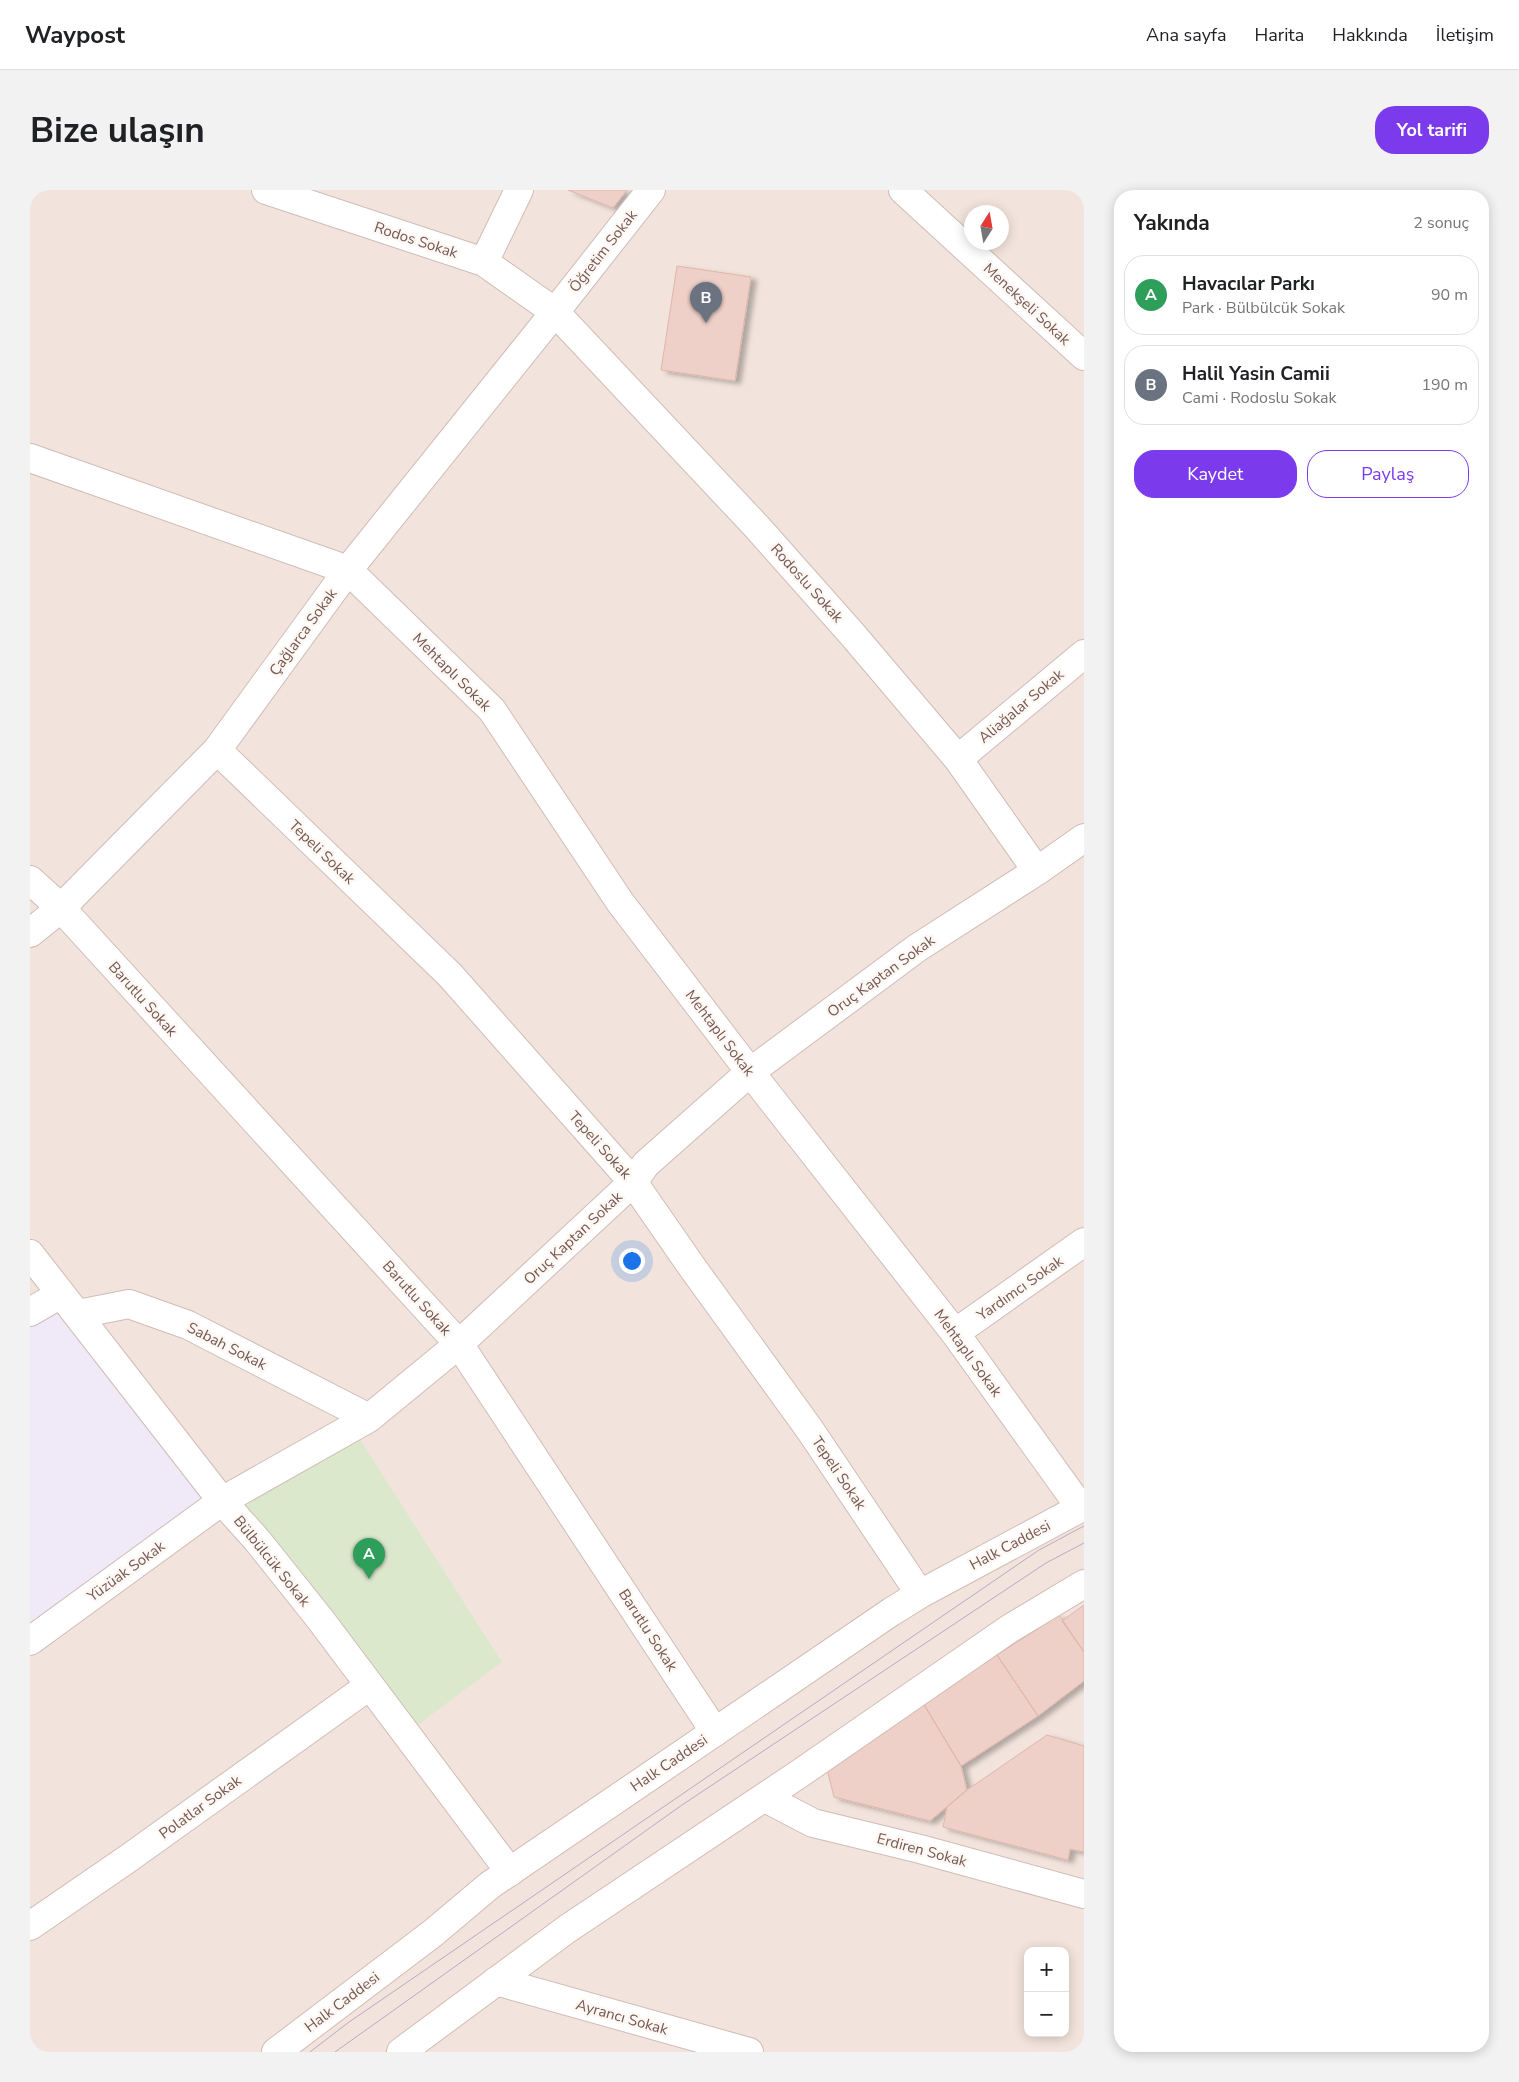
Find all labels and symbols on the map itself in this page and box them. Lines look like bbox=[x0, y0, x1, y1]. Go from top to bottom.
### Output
street label: Öğretim Sokak bbox=[565, 205, 642, 296]
north arrow bbox=[964, 205, 1009, 250]
street label: Rodos Sokak bbox=[372, 217, 461, 263]
street label: Menekşeli Sokak bbox=[979, 258, 1075, 350]
pin: B bbox=[690, 282, 722, 323]
street label: Rodoslu Sokak bbox=[766, 539, 848, 627]
street label: Çağlarca Sokak bbox=[265, 584, 342, 680]
street label: Mehtaplı Sokak bbox=[408, 628, 496, 716]
street label: Aliağalar Sokak bbox=[974, 664, 1068, 748]
street label: Tepeli Sokak bbox=[285, 815, 360, 889]
street label: Oruç Kaptan Sokak bbox=[823, 930, 939, 1022]
street label: Barutlu Sokak bbox=[104, 957, 182, 1041]
street label: Mehtaplı Sokak bbox=[681, 986, 759, 1081]
street label: Tepeli Sokak bbox=[564, 1107, 636, 1184]
street label: Oruç Kaptan Sokak bbox=[519, 1187, 627, 1289]
your location bbox=[619, 1248, 645, 1274]
street label: Yardımcı Sokak bbox=[972, 1251, 1067, 1326]
street label: Barutlu Sokak bbox=[378, 1256, 456, 1340]
street label: Mehtaplı Sokak bbox=[929, 1305, 1007, 1401]
street label: Sabah Sokak bbox=[184, 1317, 271, 1375]
street label: Tepeli Sokak bbox=[807, 1432, 871, 1514]
street label: Bülbülcük Sokak bbox=[229, 1511, 315, 1611]
street label: Halk Caddesi bbox=[966, 1515, 1054, 1575]
street label: Yüzüak Sokak bbox=[82, 1536, 169, 1607]
pin: A bbox=[353, 1538, 385, 1579]
street label: Barutlu Sokak bbox=[614, 1585, 682, 1675]
street label: Halk Caddesi bbox=[626, 1730, 712, 1796]
street label: Polatlar Sokak bbox=[155, 1770, 246, 1844]
street label: Erdiren Sokak bbox=[875, 1828, 970, 1872]
street label: Halk Caddesi bbox=[300, 1967, 384, 2037]
street label: Ayrancı Sokak bbox=[574, 1994, 671, 2040]

